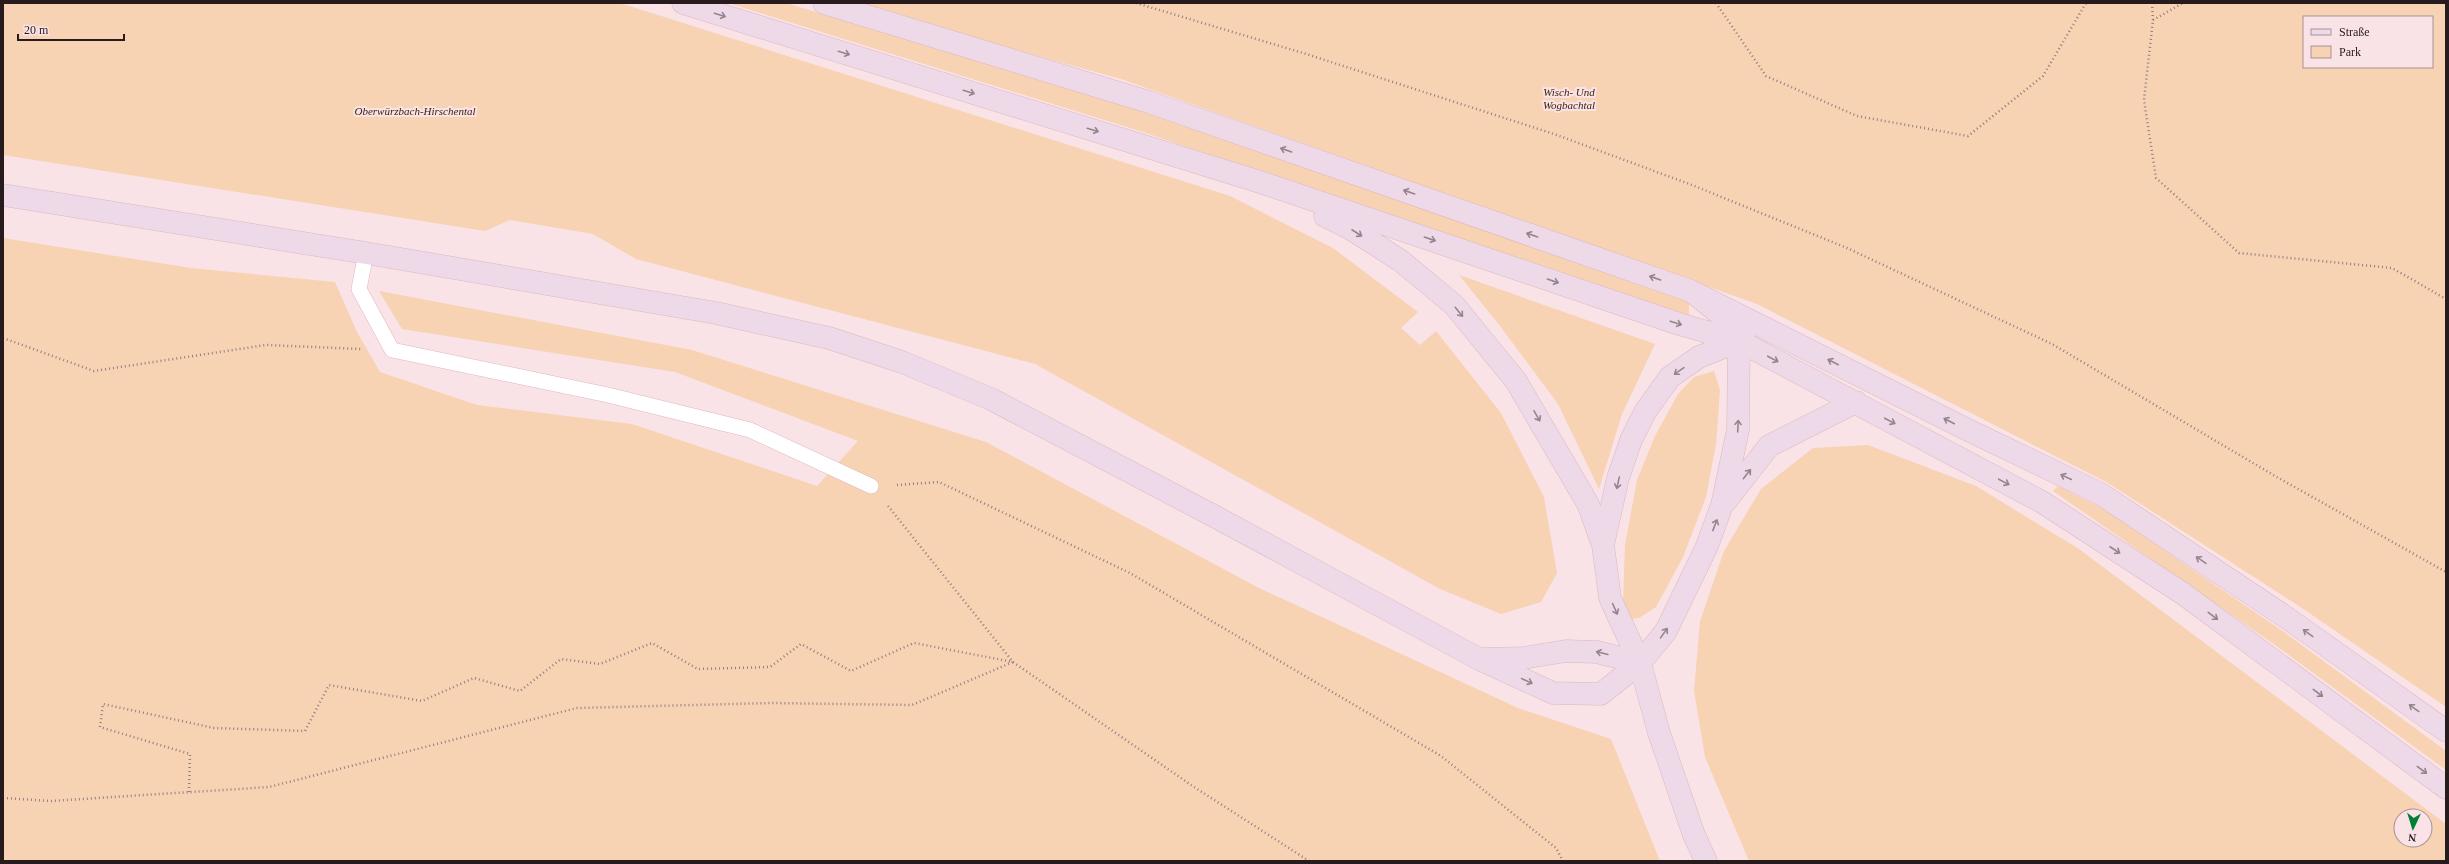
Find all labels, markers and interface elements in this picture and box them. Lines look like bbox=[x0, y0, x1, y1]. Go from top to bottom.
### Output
one-way arrow bbox=[714, 11, 726, 19]
scale bar bbox=[18, 16, 124, 42]
legend bbox=[2303, 16, 2433, 68]
text: 20 m bbox=[24, 23, 49, 37]
text: Straße bbox=[2339, 25, 2370, 39]
text: Park bbox=[2339, 45, 2361, 59]
one-way arrow bbox=[838, 50, 851, 57]
park label: Wisch- Und Wogbachtal bbox=[1543, 86, 1595, 111]
one-way arrow bbox=[962, 89, 975, 96]
park label: Oberwürzbach-Hirschental bbox=[355, 105, 476, 117]
one-way arrow bbox=[1086, 127, 1099, 134]
one-way arrow bbox=[1281, 145, 1293, 153]
one-way arrow bbox=[1403, 188, 1415, 196]
one-way arrow bbox=[1351, 229, 1363, 237]
one-way arrow bbox=[1525, 231, 1538, 238]
one-way arrow bbox=[1423, 236, 1435, 244]
one-way arrow bbox=[1648, 274, 1661, 281]
one-way arrow bbox=[1547, 278, 1559, 286]
one-way arrow bbox=[1455, 306, 1464, 317]
one-way arrow bbox=[1669, 320, 1682, 327]
one-way arrow bbox=[1767, 355, 1779, 363]
one-way arrow bbox=[1827, 357, 1839, 365]
one-way arrow bbox=[1674, 367, 1685, 375]
one-way arrow bbox=[1533, 410, 1541, 422]
one-way arrow bbox=[1884, 417, 1896, 425]
one-way arrow bbox=[1943, 417, 1955, 424]
one-way arrow bbox=[1734, 419, 1742, 432]
one-way arrow bbox=[1742, 469, 1751, 480]
one-way arrow bbox=[2060, 473, 2072, 480]
one-way arrow bbox=[1613, 476, 1621, 489]
one-way arrow bbox=[1998, 479, 2010, 487]
one-way arrow bbox=[1711, 520, 1719, 532]
one-way arrow bbox=[2109, 546, 2120, 554]
one-way arrow bbox=[2196, 556, 2207, 564]
one-way arrow bbox=[1612, 603, 1619, 615]
one-way arrow bbox=[2208, 612, 2219, 620]
one-way arrow bbox=[1660, 628, 1668, 639]
one-way arrow bbox=[2303, 629, 2314, 637]
one-way arrow bbox=[1596, 649, 1609, 657]
one-way arrow bbox=[1521, 678, 1533, 685]
one-way arrow bbox=[2312, 689, 2323, 697]
one-way arrow bbox=[2409, 704, 2420, 712]
one-way arrow bbox=[2417, 766, 2428, 775]
north arrow bbox=[2393, 808, 2433, 848]
text: N bbox=[2408, 832, 2417, 844]

